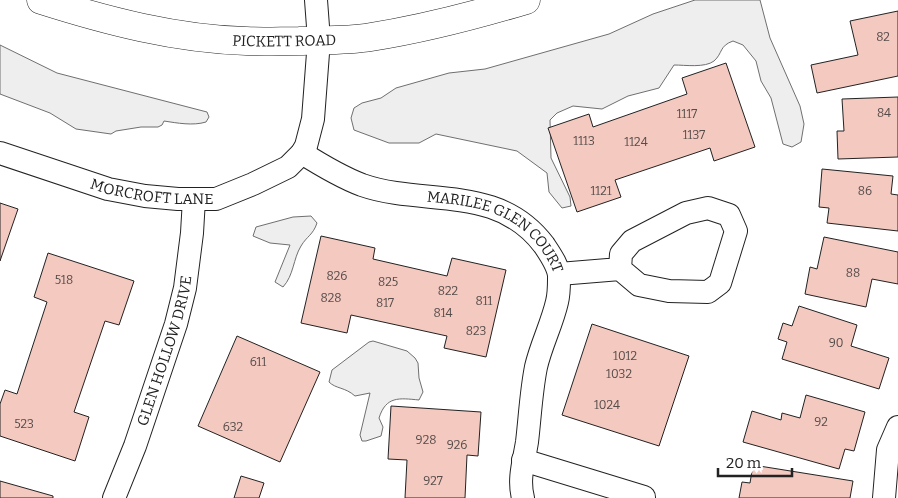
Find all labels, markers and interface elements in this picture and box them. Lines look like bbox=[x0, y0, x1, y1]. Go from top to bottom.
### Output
house number: 82 bbox=[876, 30, 890, 44]
street label: PICKETT ROAD bbox=[232, 31, 336, 50]
house number: 84 bbox=[877, 106, 891, 120]
house number: 1117 bbox=[677, 107, 697, 121]
house number: 1137 bbox=[683, 128, 705, 142]
house number: 1113 bbox=[573, 134, 595, 148]
house number: 1124 bbox=[624, 135, 648, 149]
street label: MORCROFT LANE bbox=[88, 175, 214, 208]
house number: 1121 bbox=[590, 184, 612, 198]
house number: 86 bbox=[858, 184, 872, 198]
street label: MARILEE GLEN COURT bbox=[426, 188, 567, 275]
house number: 88 bbox=[846, 266, 860, 280]
house number: 826 bbox=[327, 269, 347, 283]
house number: 518 bbox=[55, 273, 73, 287]
street label: GLEN HOLLOW DRIVE bbox=[133, 275, 195, 428]
house number: 825 bbox=[378, 275, 398, 289]
house number: 822 bbox=[438, 284, 458, 298]
house number: 828 bbox=[321, 291, 341, 305]
house number: 811 bbox=[476, 294, 493, 308]
house number: 817 bbox=[376, 296, 394, 310]
house number: 814 bbox=[433, 306, 453, 320]
house number: 823 bbox=[466, 324, 486, 338]
house number: 90 bbox=[829, 336, 843, 350]
house number: 1012 bbox=[613, 349, 637, 363]
house number: 611 bbox=[250, 355, 266, 369]
house number: 1032 bbox=[606, 367, 632, 381]
house number: 1024 bbox=[594, 398, 620, 412]
house number: 92 bbox=[814, 415, 828, 429]
house number: 523 bbox=[14, 417, 34, 431]
house number: 632 bbox=[223, 420, 243, 434]
house number: 928 bbox=[416, 433, 436, 447]
house number: 926 bbox=[447, 438, 467, 452]
scale bar bbox=[718, 446, 792, 478]
text: 20 m bbox=[726, 454, 762, 472]
house number: 927 bbox=[423, 474, 443, 488]

